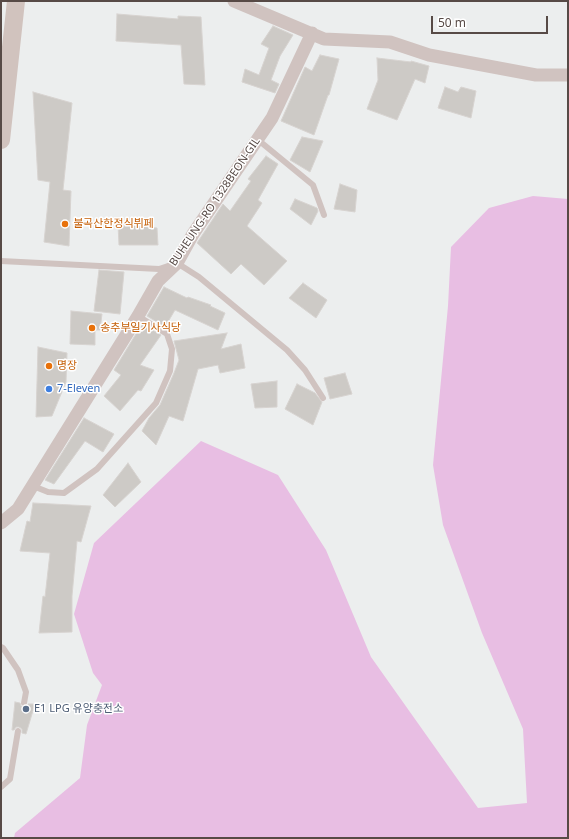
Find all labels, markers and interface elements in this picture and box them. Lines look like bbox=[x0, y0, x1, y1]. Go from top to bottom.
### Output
scale bar bbox=[433, 8, 550, 34]
text: 50 m bbox=[438, 14, 466, 31]
street label: BUHEUNG-RO 1328BEON-GIL bbox=[167, 135, 263, 269]
place label: 불곡산한정식뷔페 bbox=[73, 217, 154, 231]
marker: 불곡산한정식뷔페 bbox=[60, 219, 70, 229]
place label: 송추부일기사식당 bbox=[100, 321, 181, 335]
marker: 송추부일기사식당 bbox=[87, 323, 97, 333]
place label: 명장 bbox=[57, 359, 77, 373]
marker: 명장 bbox=[44, 361, 54, 371]
place label: 7-Eleven bbox=[57, 382, 100, 396]
marker: 7-Eleven bbox=[44, 384, 54, 394]
place label: E1 LPG 유양충전소 bbox=[34, 702, 123, 716]
marker: E1 LPG 유양충전소 bbox=[21, 704, 31, 714]

